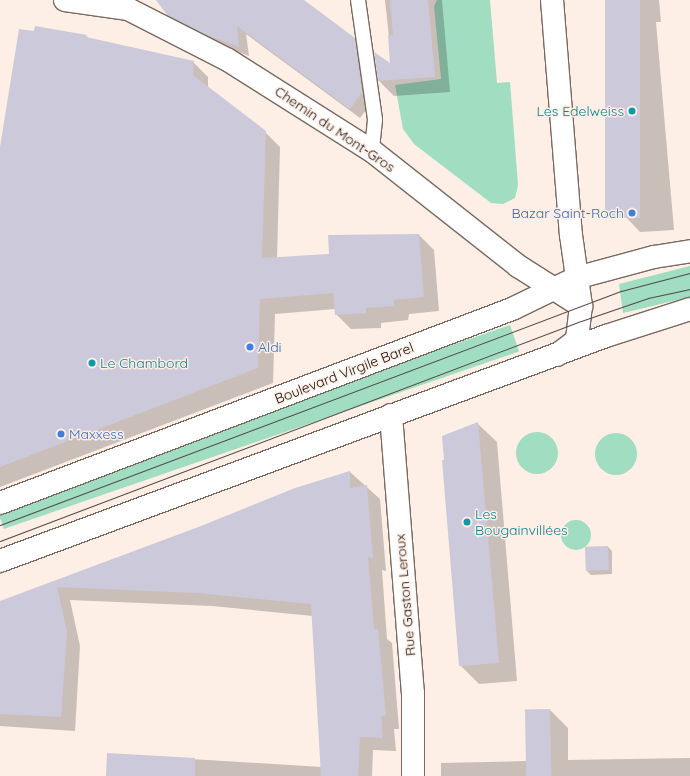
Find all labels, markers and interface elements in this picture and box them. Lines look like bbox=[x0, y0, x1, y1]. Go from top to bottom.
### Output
street label: Chemin du Mont-Gros bbox=[272, 83, 398, 175]
place label: Les Edelweiss bbox=[536, 103, 624, 119]
marker: Les Edelweiss bbox=[627, 106, 637, 116]
place label: Bazar Saint-Roch bbox=[511, 205, 624, 221]
marker: Bazar Saint-Roch bbox=[627, 208, 637, 218]
place label: Aldi bbox=[258, 339, 282, 355]
street label: Boulevard Virgile Barel bbox=[272, 339, 416, 407]
marker: Aldi bbox=[245, 342, 255, 352]
place label: Le Chambord bbox=[100, 355, 188, 371]
marker: Le Chambord bbox=[87, 358, 97, 368]
place label: Maxxess bbox=[69, 426, 123, 442]
marker: Maxxess bbox=[56, 429, 66, 439]
place label: Les Bougainvillées bbox=[475, 506, 568, 538]
marker: Les Bougainvillées bbox=[462, 517, 472, 527]
street label: Rue Gaston Leroux bbox=[391, 533, 419, 657]

